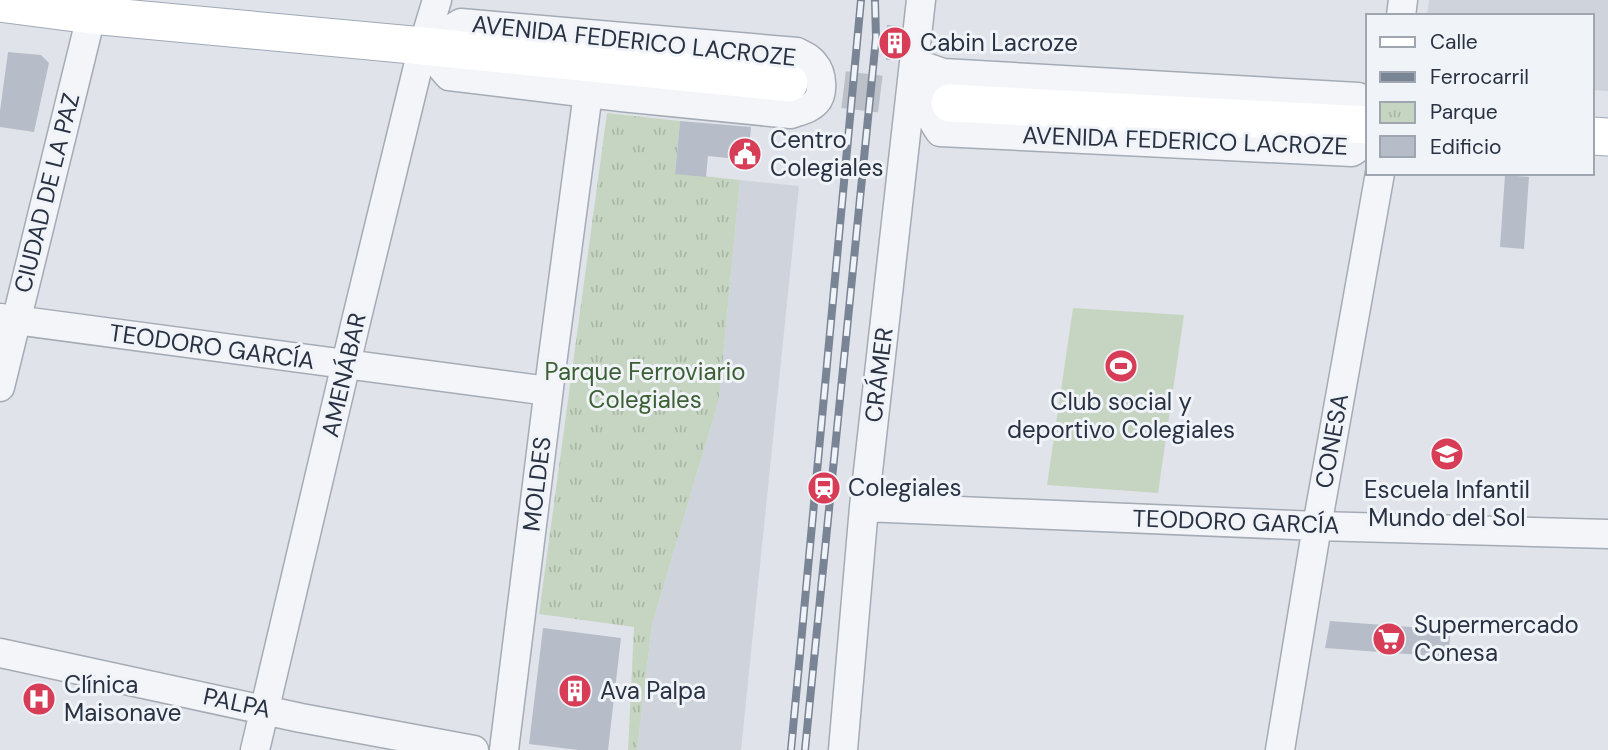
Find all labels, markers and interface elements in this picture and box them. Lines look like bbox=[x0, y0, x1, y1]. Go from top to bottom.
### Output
street label: AVENIDA FEDERICO LACROZE bbox=[470, 8, 798, 73]
legend bbox=[1366, 14, 1594, 175]
building icon: Cabin Lacroze bbox=[876, 24, 914, 62]
place label: Cabin Lacroze bbox=[920, 27, 1078, 58]
text: Calle bbox=[1430, 28, 1478, 56]
text: Ferrocarril bbox=[1430, 63, 1529, 91]
street label: CIUDAD DE LA PAZ bbox=[7, 90, 86, 296]
text: Parque bbox=[1430, 98, 1498, 126]
street label: AVENIDA FEDERICO LACROZE bbox=[1022, 119, 1348, 162]
place label: Centro Colegiales bbox=[770, 124, 884, 183]
text: Edificio bbox=[1430, 133, 1501, 161]
public building icon: Centro Colegiales bbox=[726, 135, 764, 173]
street label: AMENÁBAR bbox=[314, 310, 373, 440]
street label: TEODORO GARCÍA bbox=[107, 317, 317, 376]
street label: CRÁMER bbox=[857, 326, 900, 424]
sports icon: Club social y deportivo Colegiales bbox=[1102, 347, 1140, 385]
park label: Parque Ferroviario Colegiales bbox=[545, 356, 745, 415]
place label: Club social y deportivo Colegiales bbox=[1007, 386, 1235, 445]
street label: CONESA bbox=[1308, 391, 1355, 491]
street label: MOLDES bbox=[515, 435, 558, 533]
school or university icon: Escuela Infantil Mundo del Sol bbox=[1428, 435, 1466, 473]
station icon: Colegiales bbox=[805, 469, 843, 507]
place label: Colegiales bbox=[848, 472, 962, 503]
place label: Escuela Infantil Mundo del Sol bbox=[1364, 474, 1530, 533]
street label: TEODORO GARCÍA bbox=[1132, 502, 1340, 541]
place label: Supermercado Conesa bbox=[1414, 609, 1579, 668]
supermarket icon: Supermercado Conesa bbox=[1370, 620, 1408, 658]
place label: Clínica Maisonave bbox=[64, 669, 181, 728]
building icon: Ava Palpa bbox=[556, 672, 594, 710]
place label: Ava Palpa bbox=[600, 675, 706, 706]
hospital icon: Clínica Maisonave bbox=[20, 680, 58, 718]
street label: PALPA bbox=[201, 680, 274, 725]

